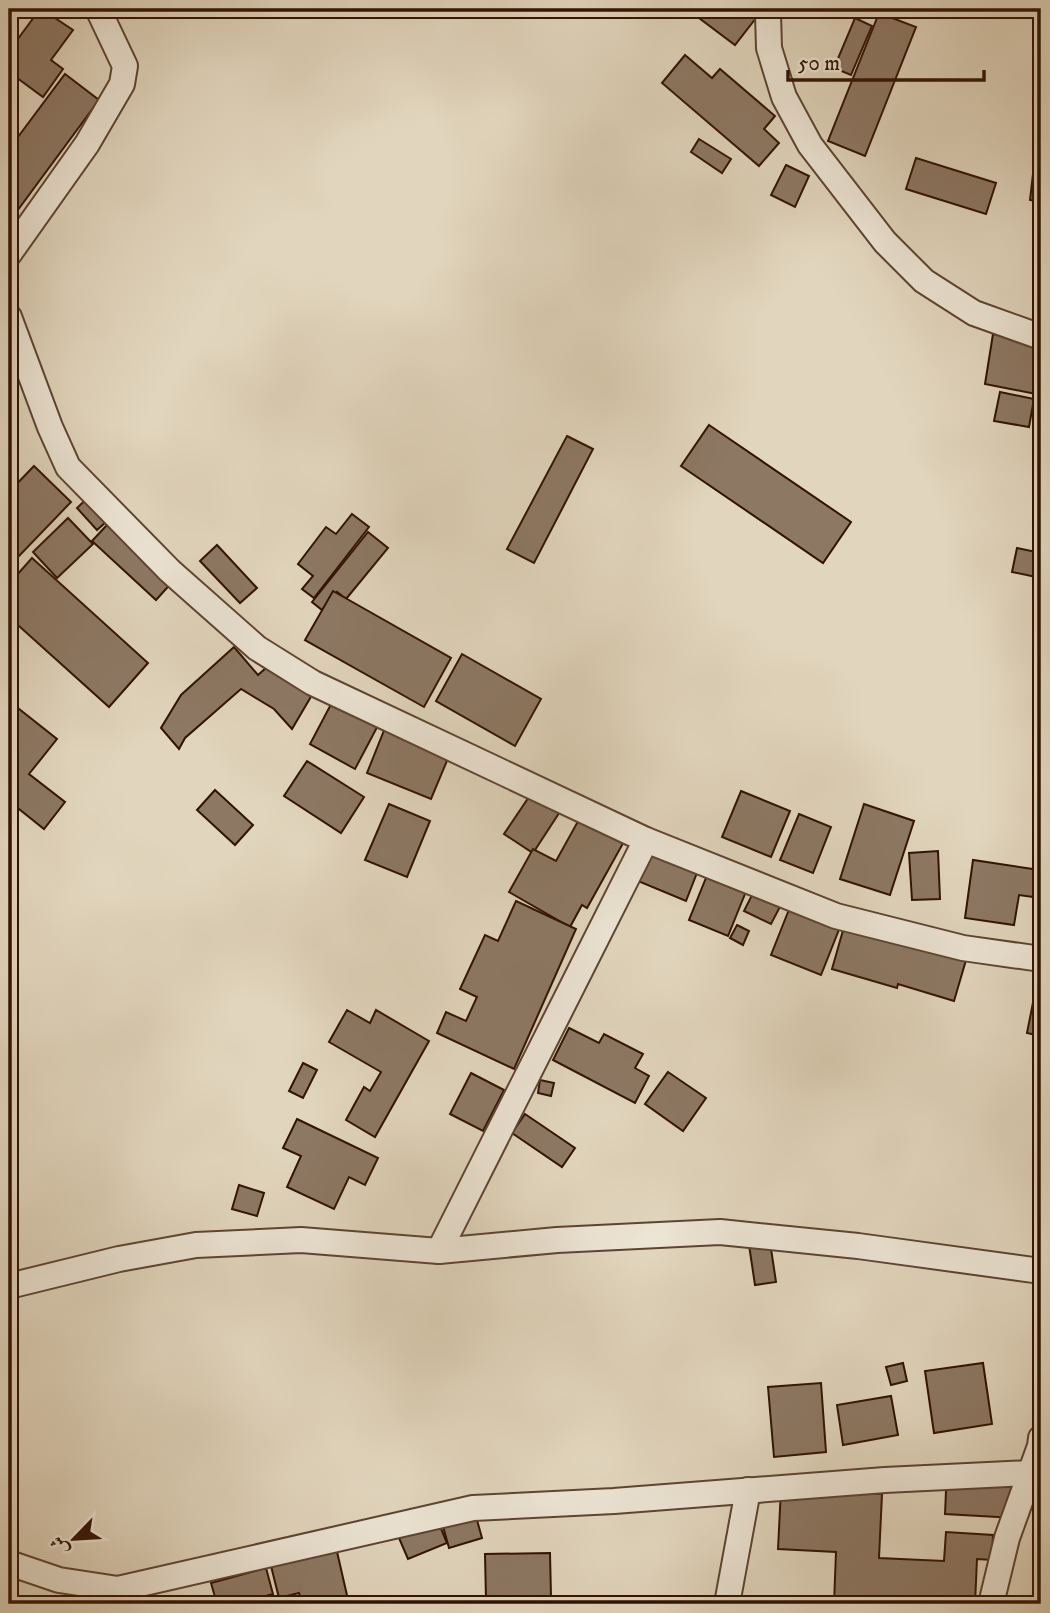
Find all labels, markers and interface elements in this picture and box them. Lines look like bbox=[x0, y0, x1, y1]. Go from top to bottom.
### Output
scale bar bbox=[788, 38, 984, 82]
text: 50 m bbox=[798, 51, 840, 77]
north arrow bbox=[38, 1504, 108, 1574]
text: ش bbox=[46, 1532, 74, 1559]

